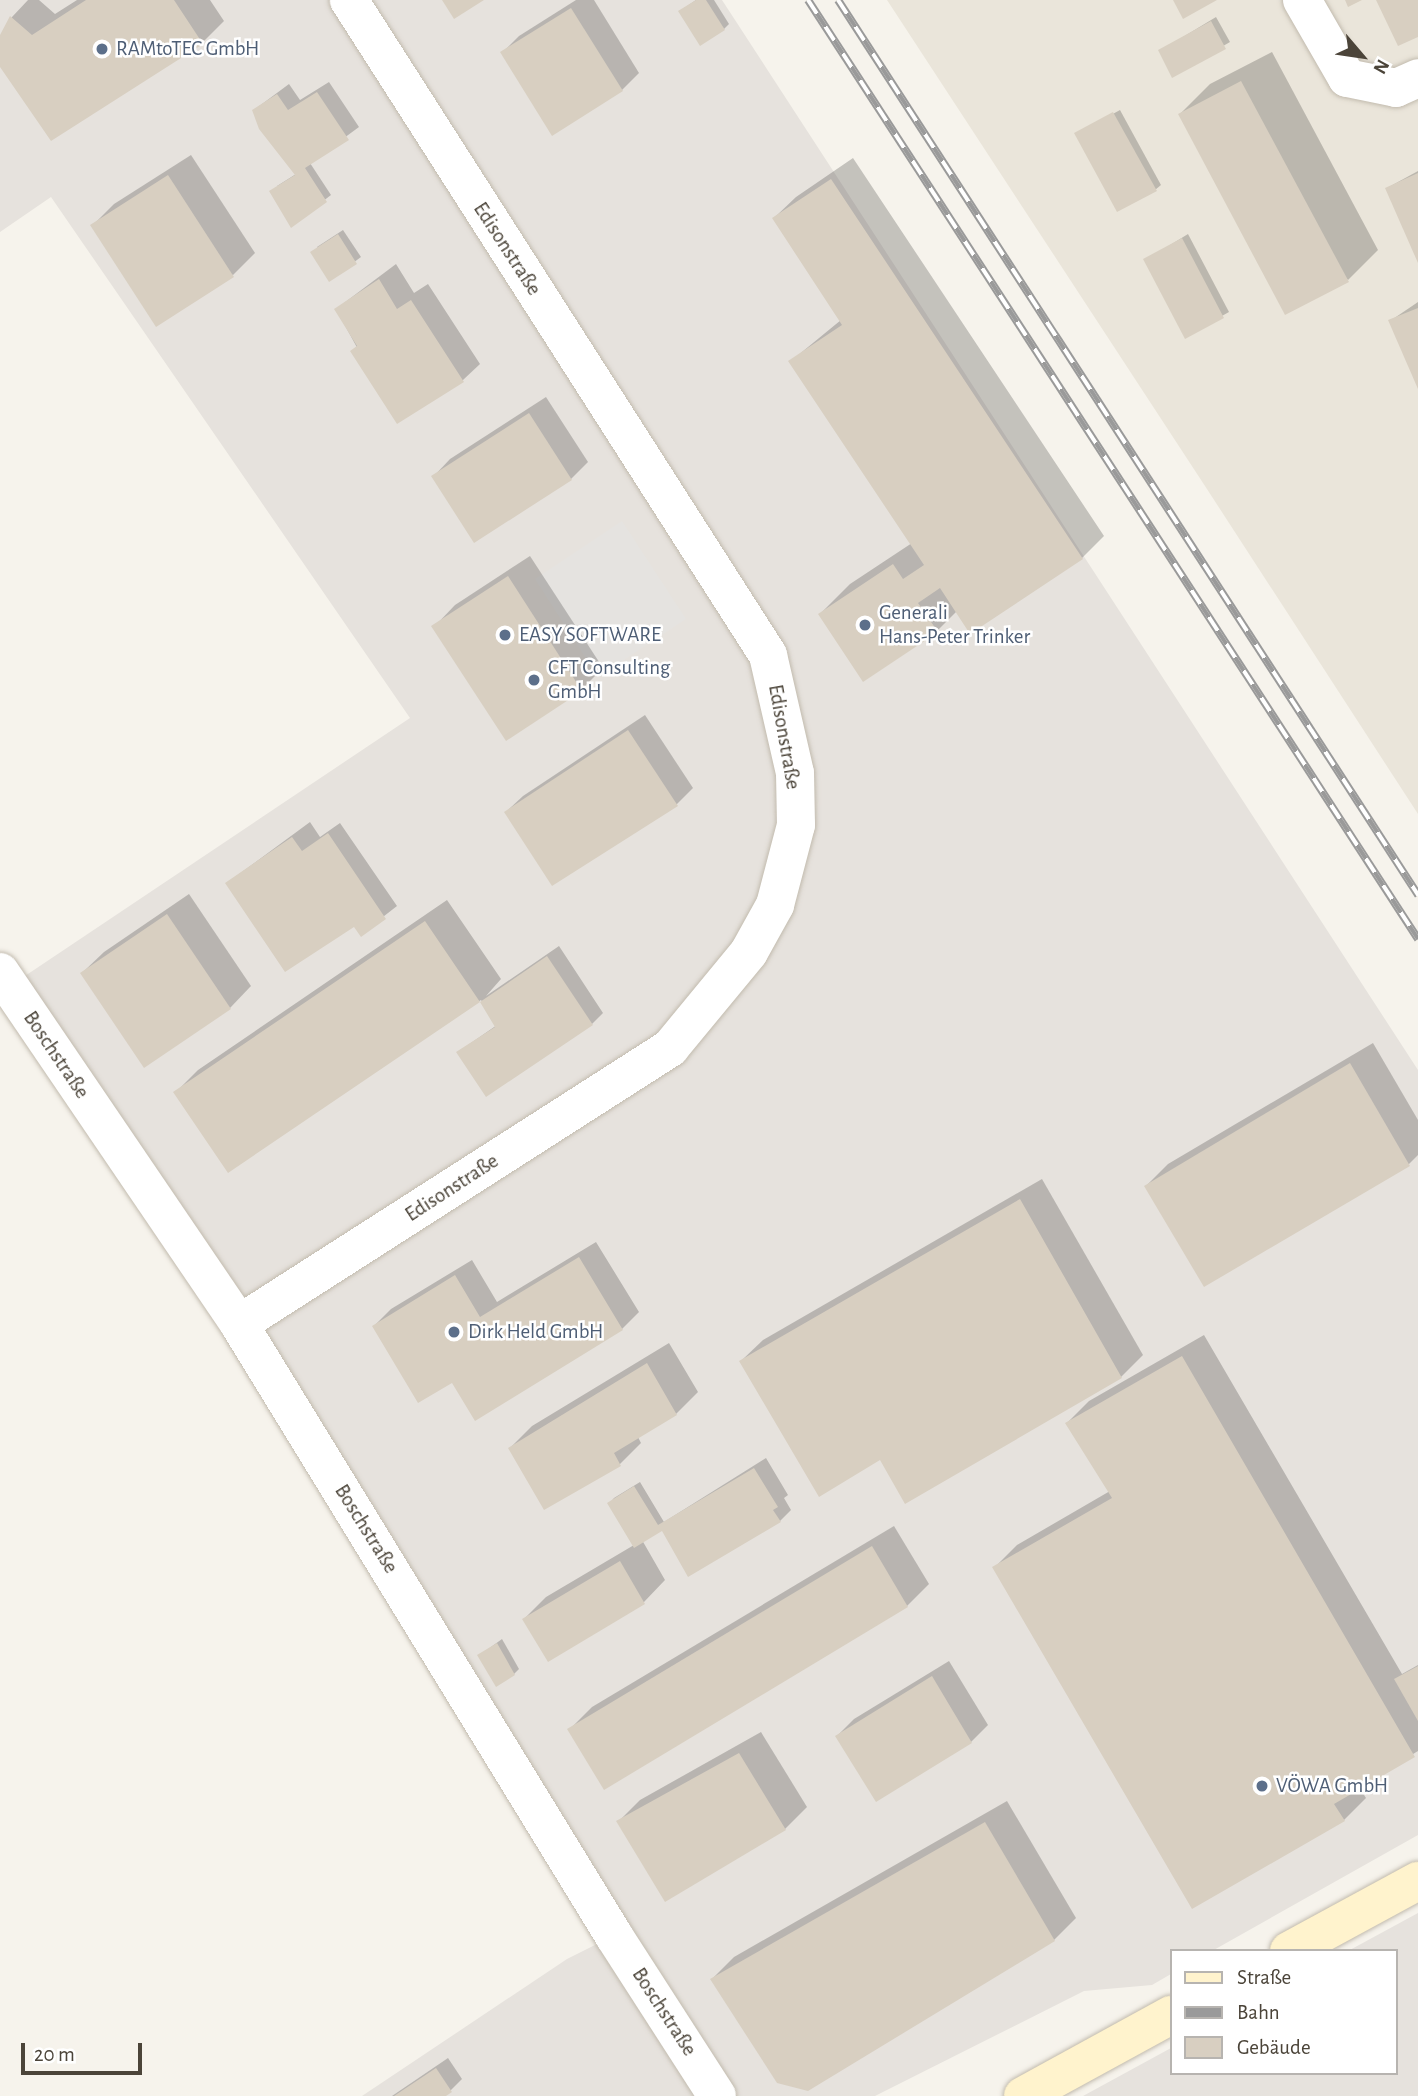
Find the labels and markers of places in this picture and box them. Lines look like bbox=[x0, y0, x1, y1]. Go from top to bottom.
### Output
place label: RAMtoTEC GmbH bbox=[116, 36, 259, 62]
marker: RAMtoTEC GmbH bbox=[94, 41, 110, 57]
place label: Generali Hans-Peter Trinker bbox=[879, 600, 1030, 650]
marker: Generali Hans-Peter Trinker bbox=[857, 617, 873, 633]
place label: EASY SOFTWARE bbox=[519, 622, 661, 648]
marker: EASY SOFTWARE bbox=[497, 627, 513, 643]
place label: CFT Consulting GmbH bbox=[548, 655, 670, 705]
marker: CFT Consulting GmbH bbox=[526, 672, 542, 688]
place label: Dirk Held GmbH bbox=[468, 1319, 603, 1345]
marker: Dirk Held GmbH bbox=[446, 1324, 462, 1340]
place label: VÖWA GmbH bbox=[1276, 1773, 1388, 1799]
marker: VÖWA GmbH bbox=[1254, 1778, 1270, 1794]

